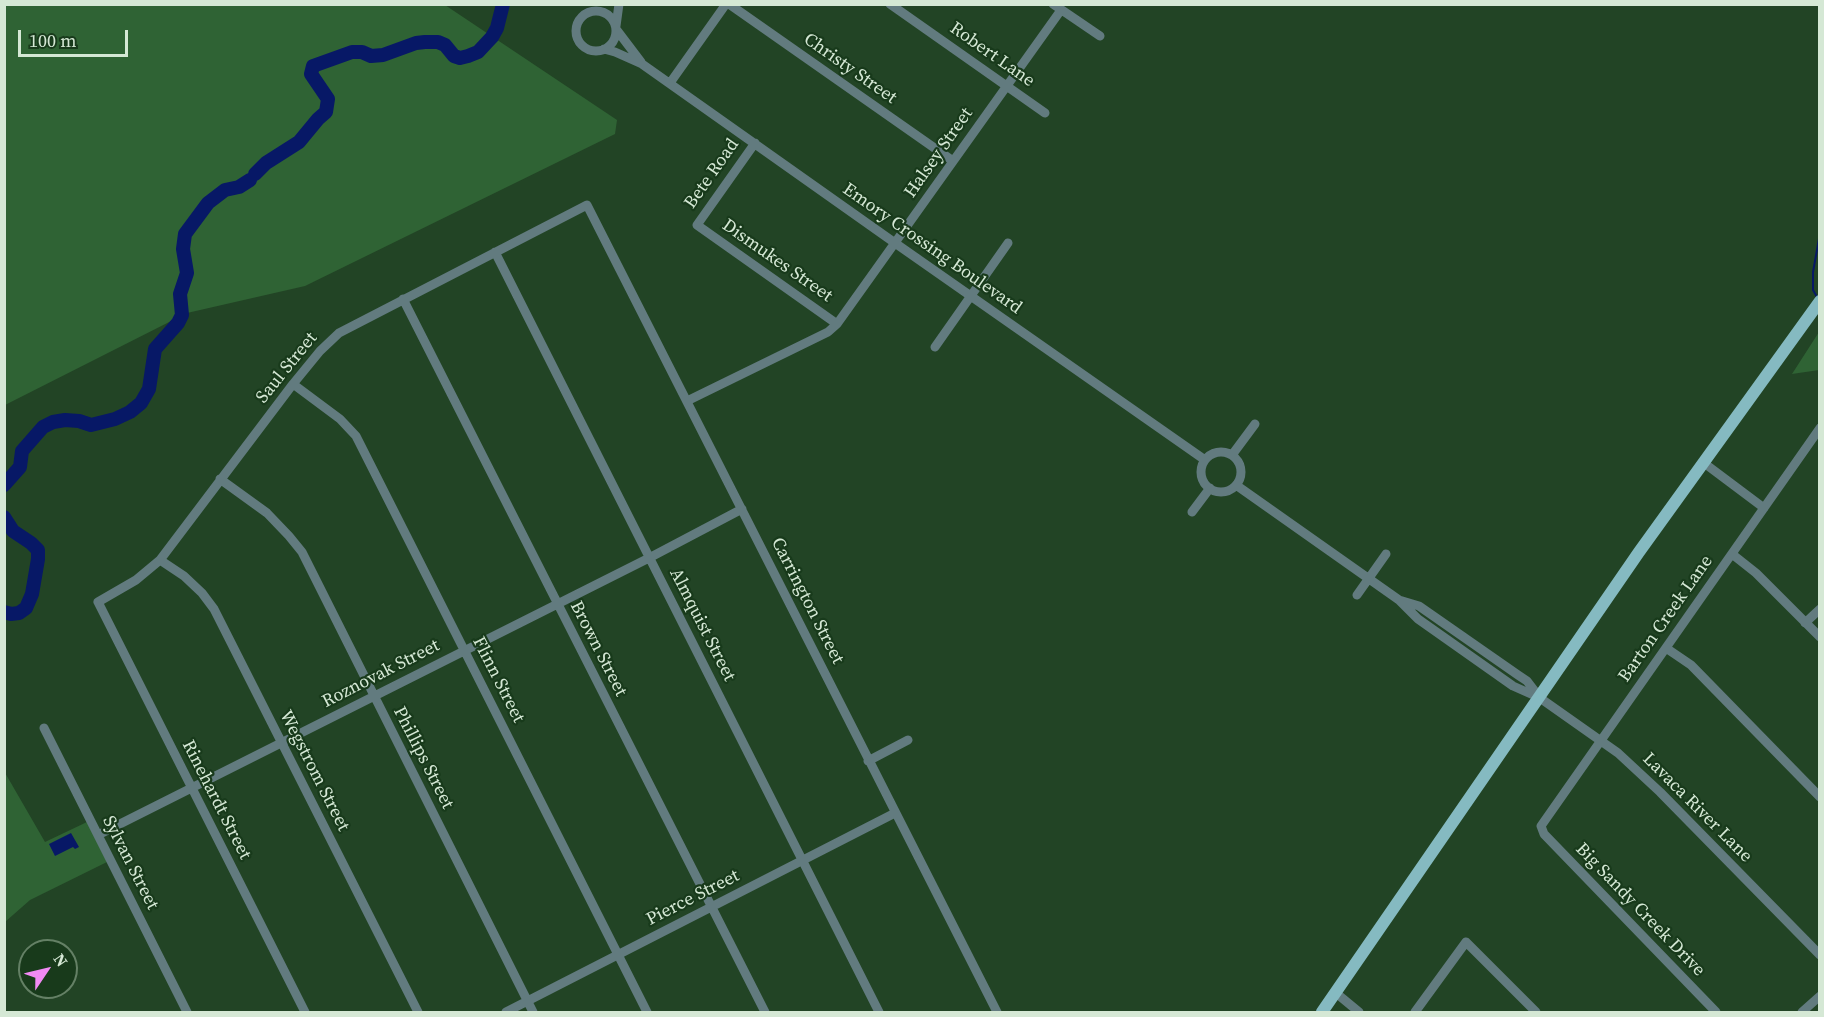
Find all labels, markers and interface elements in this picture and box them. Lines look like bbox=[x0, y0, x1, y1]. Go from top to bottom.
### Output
scale bar bbox=[21, 18, 130, 56]
street label: Robert Lane bbox=[945, 18, 1039, 92]
text: 100 m bbox=[29, 28, 76, 53]
street label: Christy Street bbox=[799, 29, 901, 109]
street label: Halsey Street bbox=[900, 104, 978, 202]
street label: Bete Road bbox=[680, 135, 744, 213]
street label: Emory Crossing Boulevard bbox=[838, 179, 1026, 319]
street label: Dismukes Street bbox=[718, 215, 836, 307]
street label: Saul Street bbox=[252, 328, 322, 408]
street label: Carrington Street bbox=[766, 534, 848, 668]
street label: Barton Creek Lane bbox=[1614, 551, 1718, 687]
street label: Almquist Street bbox=[664, 565, 740, 685]
street label: Brown Street bbox=[565, 598, 631, 700]
street label: Flinn Street bbox=[467, 633, 529, 727]
street label: Roznovak Street bbox=[319, 635, 443, 713]
street label: Phillips Street bbox=[388, 703, 458, 813]
street label: Wegstrom Street bbox=[274, 707, 354, 835]
street label: Rinehardt Street bbox=[177, 737, 255, 863]
street label: Lavaca River Lane bbox=[1638, 749, 1756, 867]
street label: Sylvan Street bbox=[97, 812, 163, 914]
street label: Big Sandy Creek Drive bbox=[1571, 839, 1709, 981]
street label: Pierce Street bbox=[643, 865, 743, 931]
north arrow bbox=[18, 939, 78, 999]
text: N bbox=[49, 949, 73, 971]

